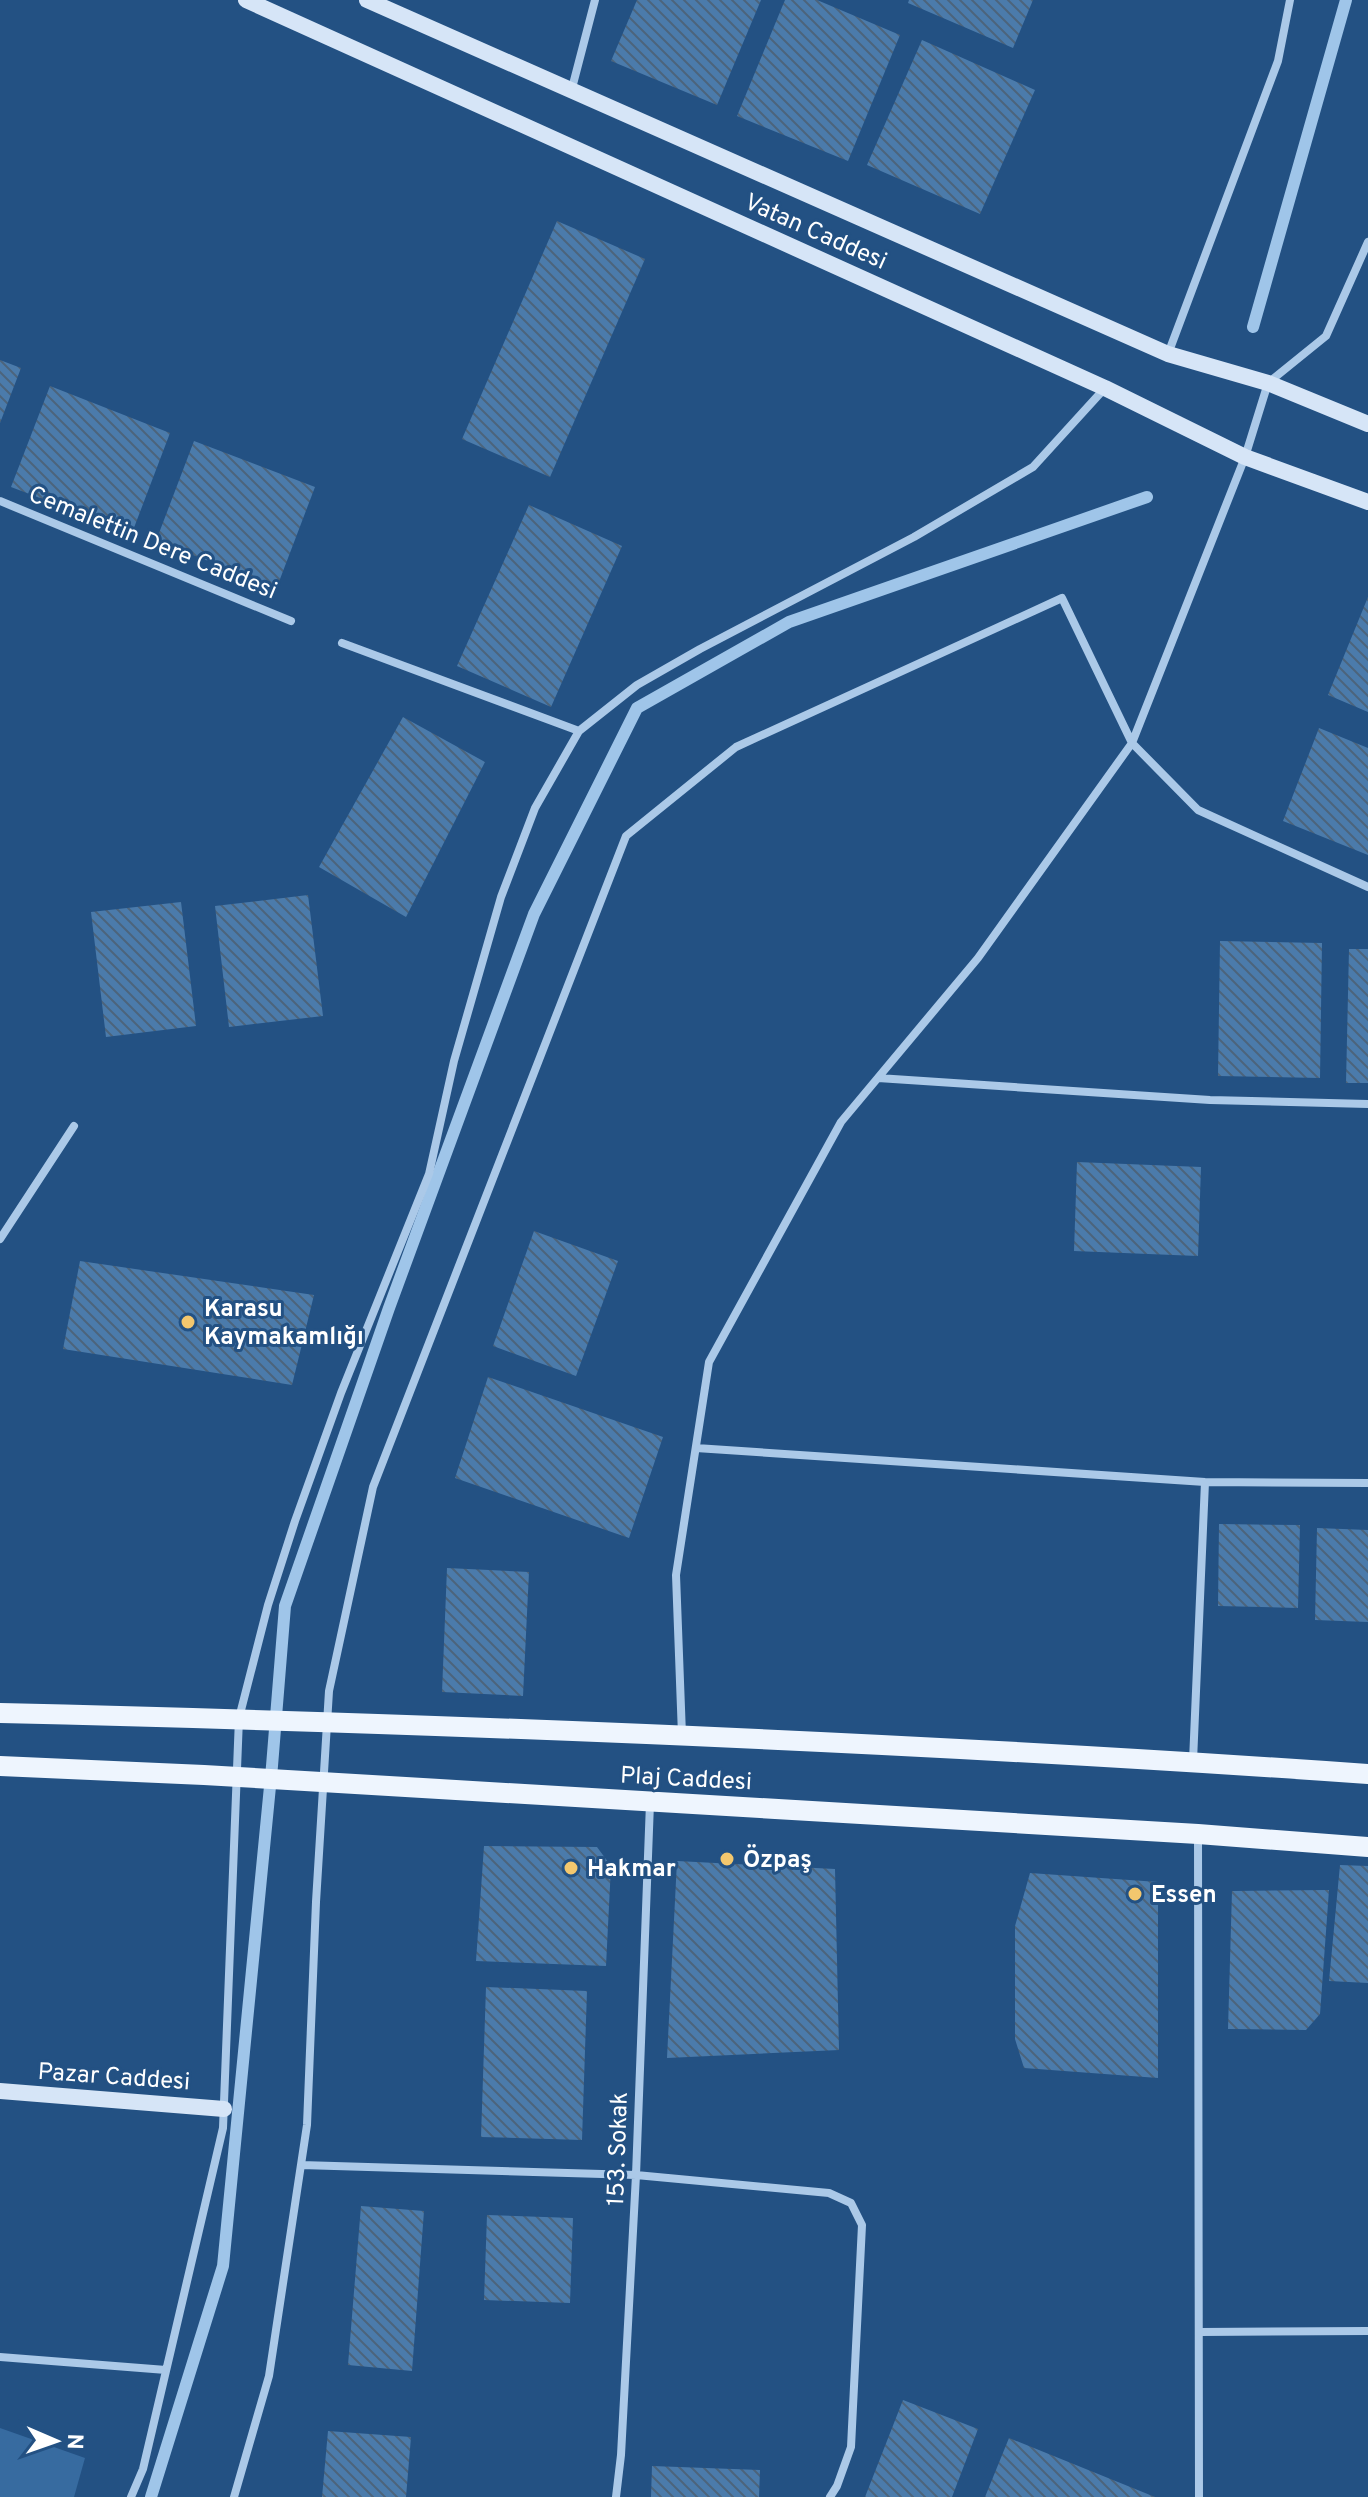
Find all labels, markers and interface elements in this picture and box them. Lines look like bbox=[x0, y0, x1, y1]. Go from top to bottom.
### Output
street label: Vatan Caddesi bbox=[739, 188, 891, 278]
street label: Cemalettin Dere Caddesi bbox=[24, 480, 281, 607]
place label: Karasu Kaymakamlığı bbox=[204, 1295, 364, 1353]
marker: Karasu Kaymakamlığı bbox=[179, 1313, 197, 1331]
street label: Plaj Caddesi bbox=[619, 1762, 753, 1798]
place label: Özpaş bbox=[743, 1844, 812, 1876]
marker: Özpaş bbox=[718, 1850, 736, 1868]
place label: Hakmar bbox=[587, 1855, 676, 1885]
marker: Hakmar bbox=[562, 1859, 580, 1877]
place label: Essen bbox=[1151, 1881, 1217, 1911]
marker: Essen bbox=[1126, 1885, 1144, 1903]
street label: Pazar Caddesi bbox=[37, 2058, 191, 2098]
street label: 153. Sokak bbox=[602, 2092, 636, 2207]
north arrow bbox=[16, 2401, 96, 2481]
text: N bbox=[60, 2433, 87, 2450]

